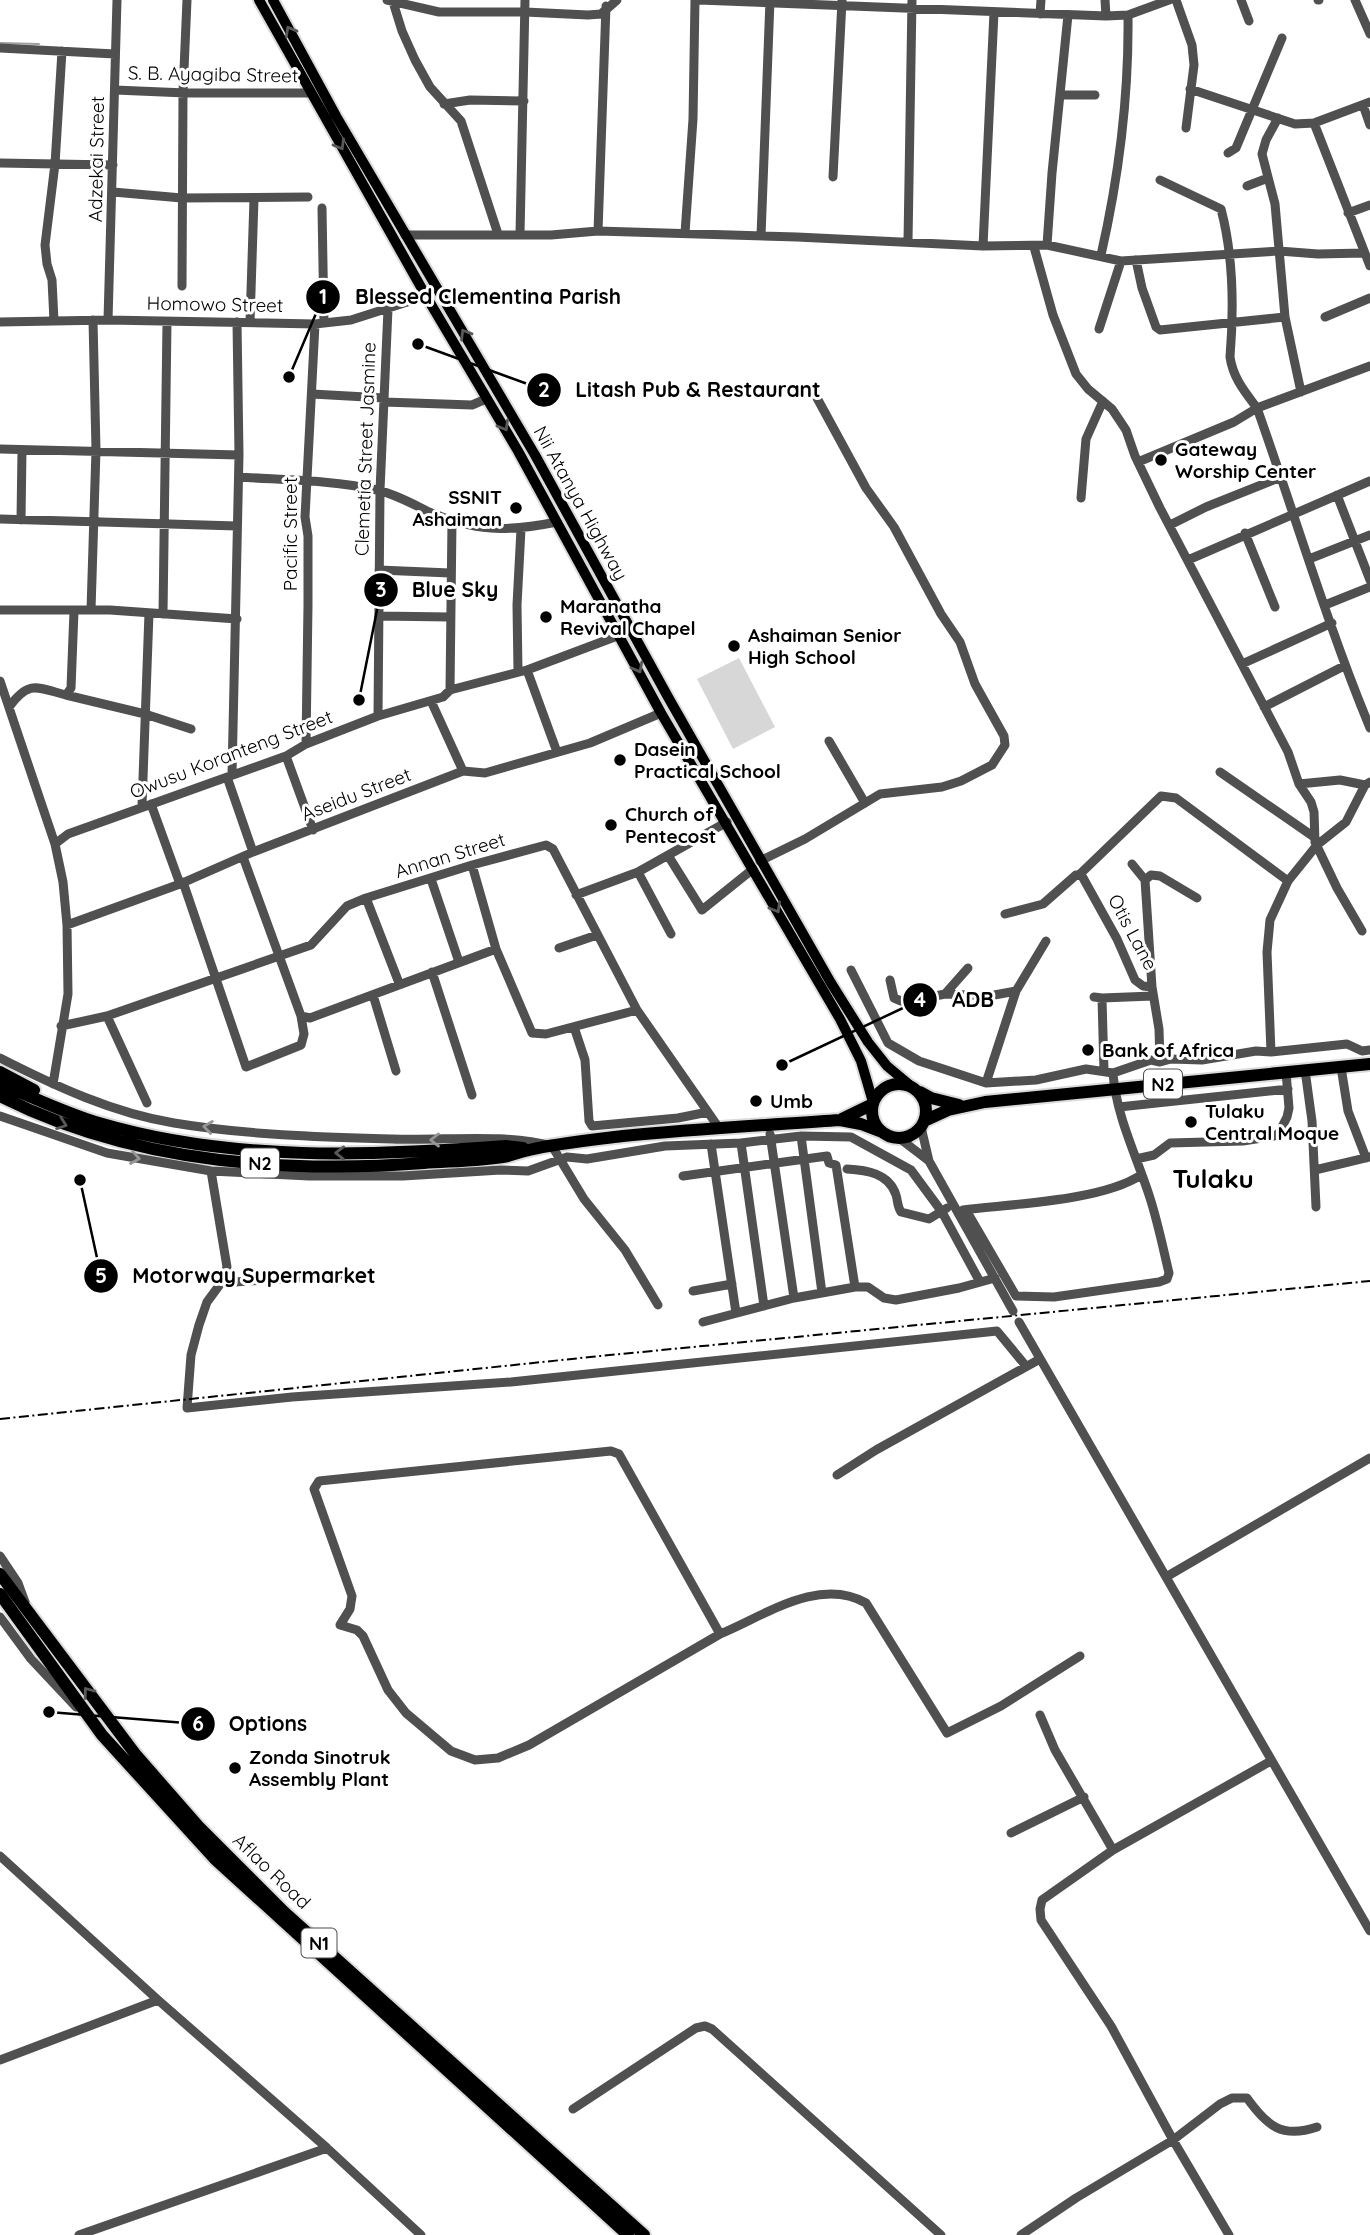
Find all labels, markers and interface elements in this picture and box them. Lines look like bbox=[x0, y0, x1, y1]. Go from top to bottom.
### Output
one-way arrow bbox=[285, 26, 298, 39]
street label: S. B. Ayagiba Street bbox=[128, 61, 298, 87]
street label: Adzekai Street bbox=[83, 96, 109, 222]
one-way arrow bbox=[332, 137, 345, 150]
callout: Blessed Clementina Parish bbox=[306, 276, 635, 318]
text: 1 bbox=[319, 283, 327, 309]
text: Blessed Clementina Parish bbox=[355, 283, 621, 309]
street label: Homowo Street bbox=[146, 291, 284, 317]
one-way arrow bbox=[460, 329, 473, 342]
street label: Clemetia Street Jasmine bbox=[349, 342, 381, 556]
callout: Litash Pub & Restaurant bbox=[527, 369, 835, 411]
text: 2 bbox=[538, 376, 550, 402]
text: Litash Pub & Restaurant bbox=[575, 376, 821, 402]
one-way arrow bbox=[495, 419, 508, 432]
street label: Nii Atanya Highway bbox=[529, 422, 633, 584]
place label: Gateway Worship Center bbox=[1175, 437, 1316, 483]
marker: Gateway Worship Center bbox=[1153, 452, 1169, 468]
street label: Pacific Street bbox=[278, 477, 302, 591]
place label: SSNIT Ashaiman bbox=[412, 485, 502, 531]
marker: SSNIT Ashaiman bbox=[508, 500, 524, 516]
callout: Blue Sky bbox=[363, 569, 513, 611]
text: 3 bbox=[375, 576, 387, 602]
text: Blue Sky bbox=[412, 576, 498, 602]
place label: Maranatha Revival Chapel bbox=[560, 594, 696, 640]
marker: Maranatha Revival Chapel bbox=[538, 609, 554, 625]
place label: Ashaiman Senior High School bbox=[748, 623, 901, 669]
marker: Ashaiman Senior High School bbox=[726, 638, 742, 654]
one-way arrow bbox=[629, 661, 643, 673]
street label: Owusu Koranteng Street bbox=[126, 704, 336, 804]
place label: Dasein Practical School bbox=[634, 737, 781, 783]
marker: Dasein Practical School bbox=[612, 752, 628, 768]
street label: Aseidu Street bbox=[298, 762, 414, 826]
place label: Church of Pentecost bbox=[625, 802, 716, 848]
marker: Church of Pentecost bbox=[603, 817, 619, 833]
street label: Annan Street bbox=[392, 827, 508, 883]
street label: Otis Lane bbox=[1103, 890, 1163, 974]
one-way arrow bbox=[767, 900, 780, 913]
callout: ADB bbox=[903, 979, 1008, 1021]
text: 4 bbox=[914, 986, 926, 1012]
text: ADB bbox=[952, 986, 994, 1012]
place label: Bank of Africa bbox=[1102, 1038, 1234, 1062]
marker: Bank of Africa bbox=[1080, 1042, 1096, 1058]
road number: N2 bbox=[1144, 1070, 1182, 1098]
place label: Umb bbox=[770, 1089, 813, 1113]
marker: Umb bbox=[748, 1093, 764, 1109]
place label: Tulaku Central Moque bbox=[1205, 1099, 1339, 1145]
marker: Tulaku Central Moque bbox=[1183, 1114, 1199, 1130]
one-way arrow bbox=[56, 1116, 68, 1130]
one-way arrow bbox=[202, 1120, 214, 1135]
one-way arrow bbox=[430, 1132, 440, 1148]
one-way arrow bbox=[334, 1146, 345, 1161]
road number: N2 bbox=[241, 1148, 279, 1178]
one-way arrow bbox=[129, 1150, 141, 1165]
district label: Tulaku bbox=[1172, 1162, 1254, 1195]
callout: Motorway Supermarket bbox=[83, 1255, 389, 1297]
text: 5 bbox=[95, 1262, 107, 1288]
text: Motorway Supermarket bbox=[132, 1262, 376, 1288]
one-way arrow bbox=[83, 1687, 96, 1700]
callout: Options bbox=[180, 1703, 322, 1745]
text: 6 bbox=[192, 1710, 204, 1736]
text: Options bbox=[229, 1710, 307, 1736]
place label: Zonda Sinotruk Assembly Plant bbox=[249, 1745, 391, 1791]
marker: Zonda Sinotruk Assembly Plant bbox=[227, 1760, 243, 1776]
street label: Aflao Road bbox=[228, 1828, 316, 1914]
road number: N1 bbox=[302, 1928, 336, 1957]

